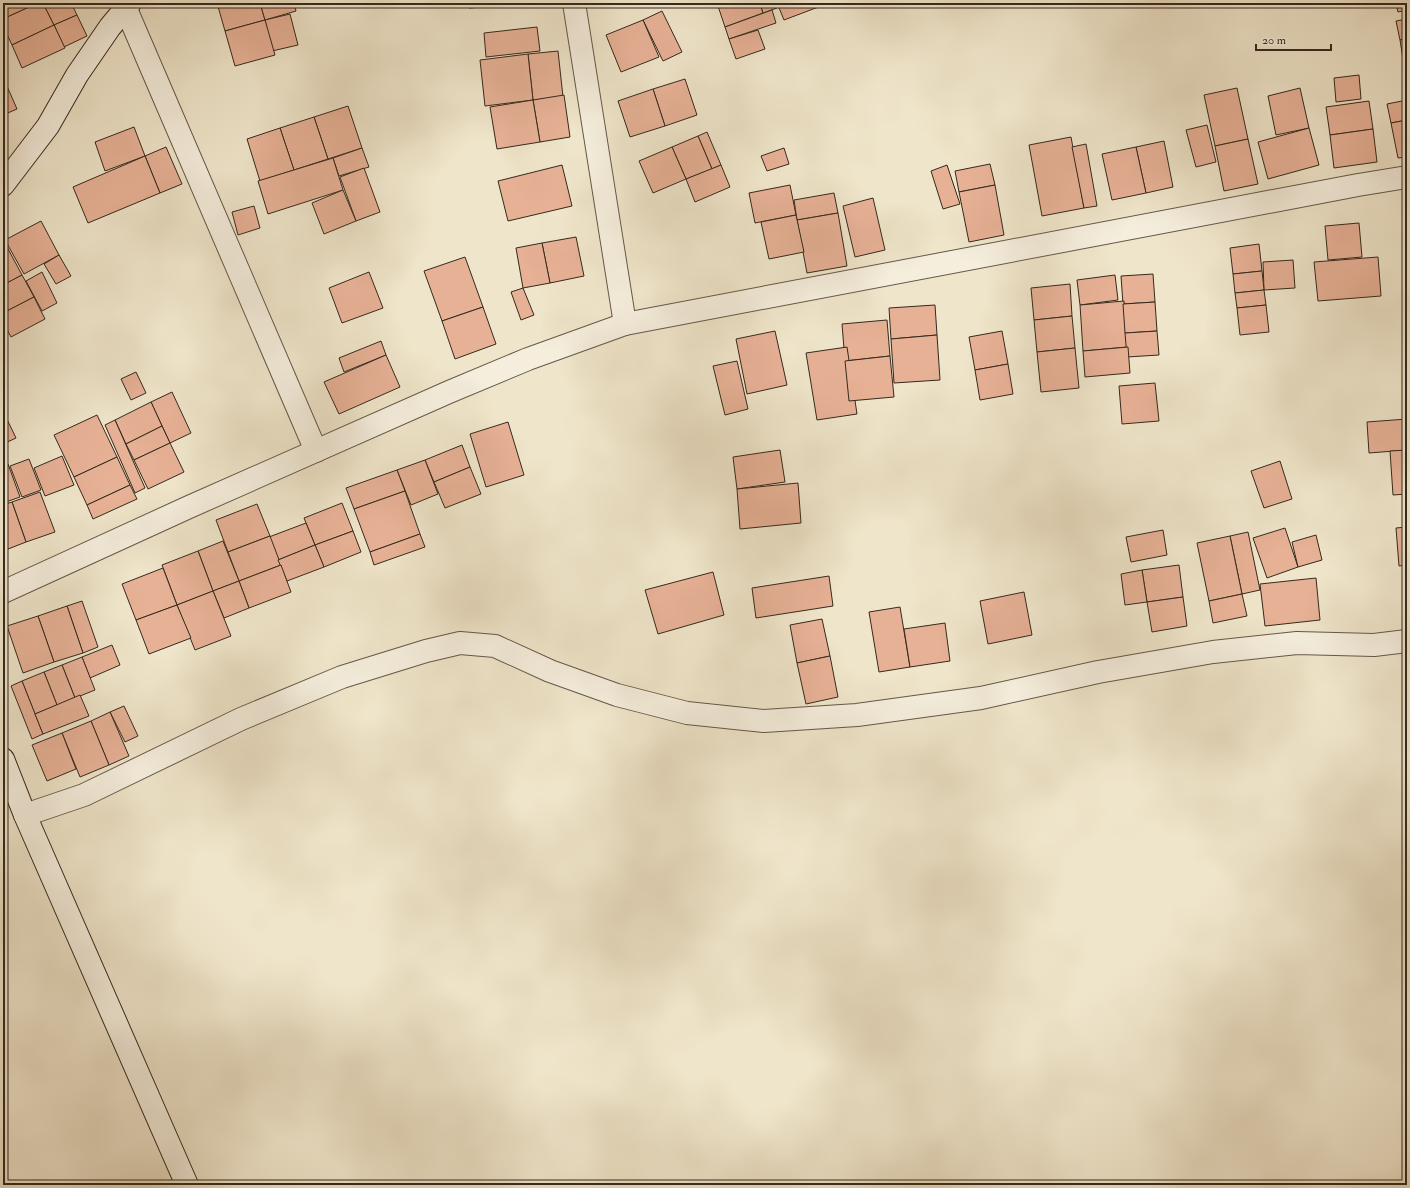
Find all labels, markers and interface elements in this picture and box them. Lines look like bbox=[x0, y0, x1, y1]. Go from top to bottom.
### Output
scale bar bbox=[1256, 26, 1331, 52]
text: 20 m bbox=[1262, 33, 1287, 48]

